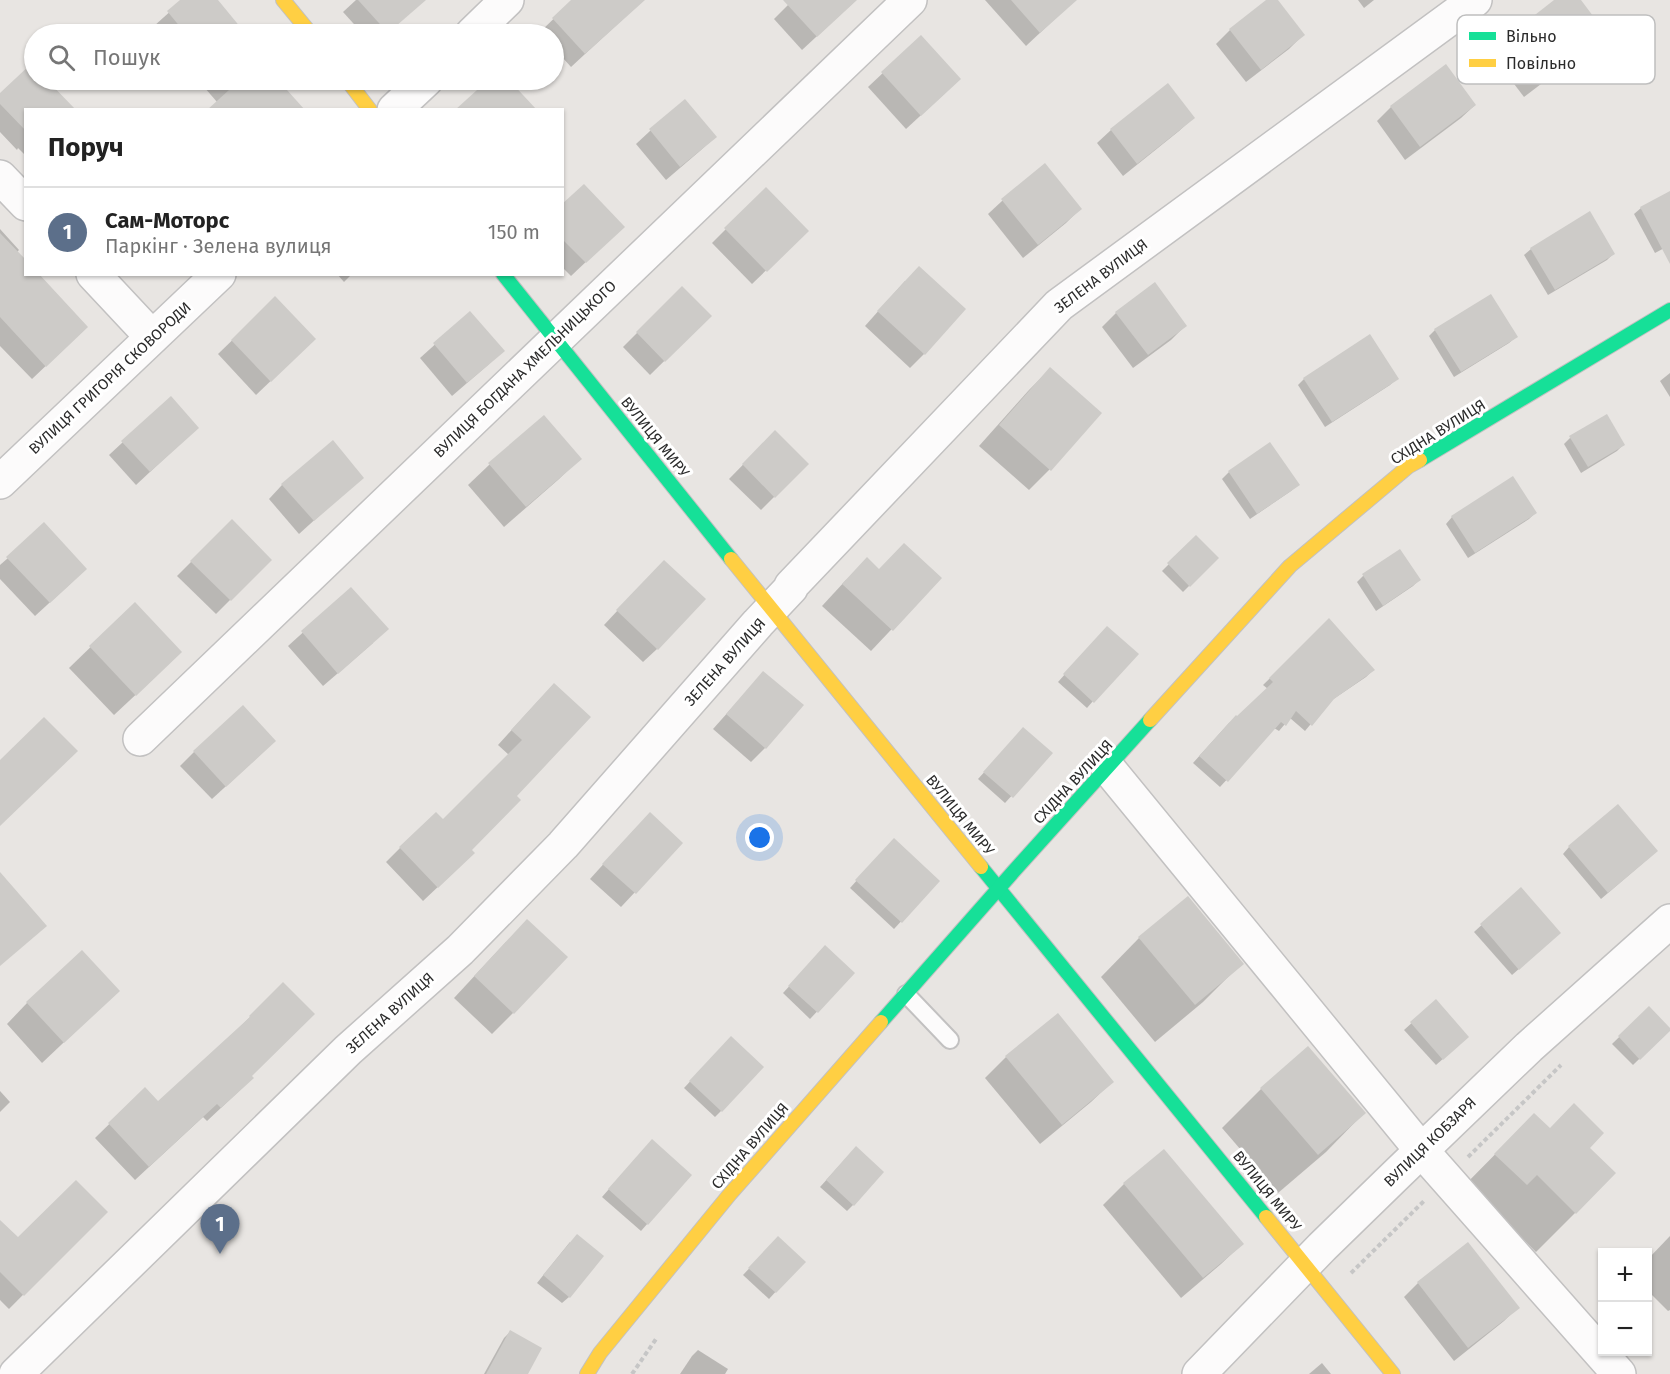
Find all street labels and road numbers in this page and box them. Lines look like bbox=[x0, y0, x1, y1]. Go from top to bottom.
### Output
street label: ЗЕЛЕНА ВУЛИЦЯ bbox=[1051, 235, 1151, 317]
street label: ВУЛИЦЯ БОГДАНА ХМЕЛЬНИЦЬКОГО bbox=[430, 277, 620, 461]
street label: ВУЛИЦЯ ГРИГОРІЯ СКОВОРОДИ bbox=[25, 298, 195, 458]
street label: ВУЛИЦЯ МИРУ bbox=[617, 393, 693, 481]
street label: СХІДНА ВУЛИЦЯ bbox=[1387, 396, 1489, 468]
street label: ЗЕЛЕНА ВУЛИЦЯ bbox=[681, 614, 769, 710]
street label: СХІДНА ВУЛИЦЯ bbox=[1029, 736, 1117, 828]
street label: ВУЛИЦЯ МИРУ bbox=[922, 771, 998, 859]
street label: ЗЕЛЕНА ВУЛИЦЯ bbox=[342, 969, 438, 1057]
street label: ВУЛИЦЯ КОБЗАРЯ bbox=[1380, 1093, 1480, 1191]
street label: СХІДНА ВУЛИЦЯ bbox=[708, 1099, 792, 1193]
street label: ВУЛИЦЯ МИРУ bbox=[1229, 1147, 1305, 1235]

